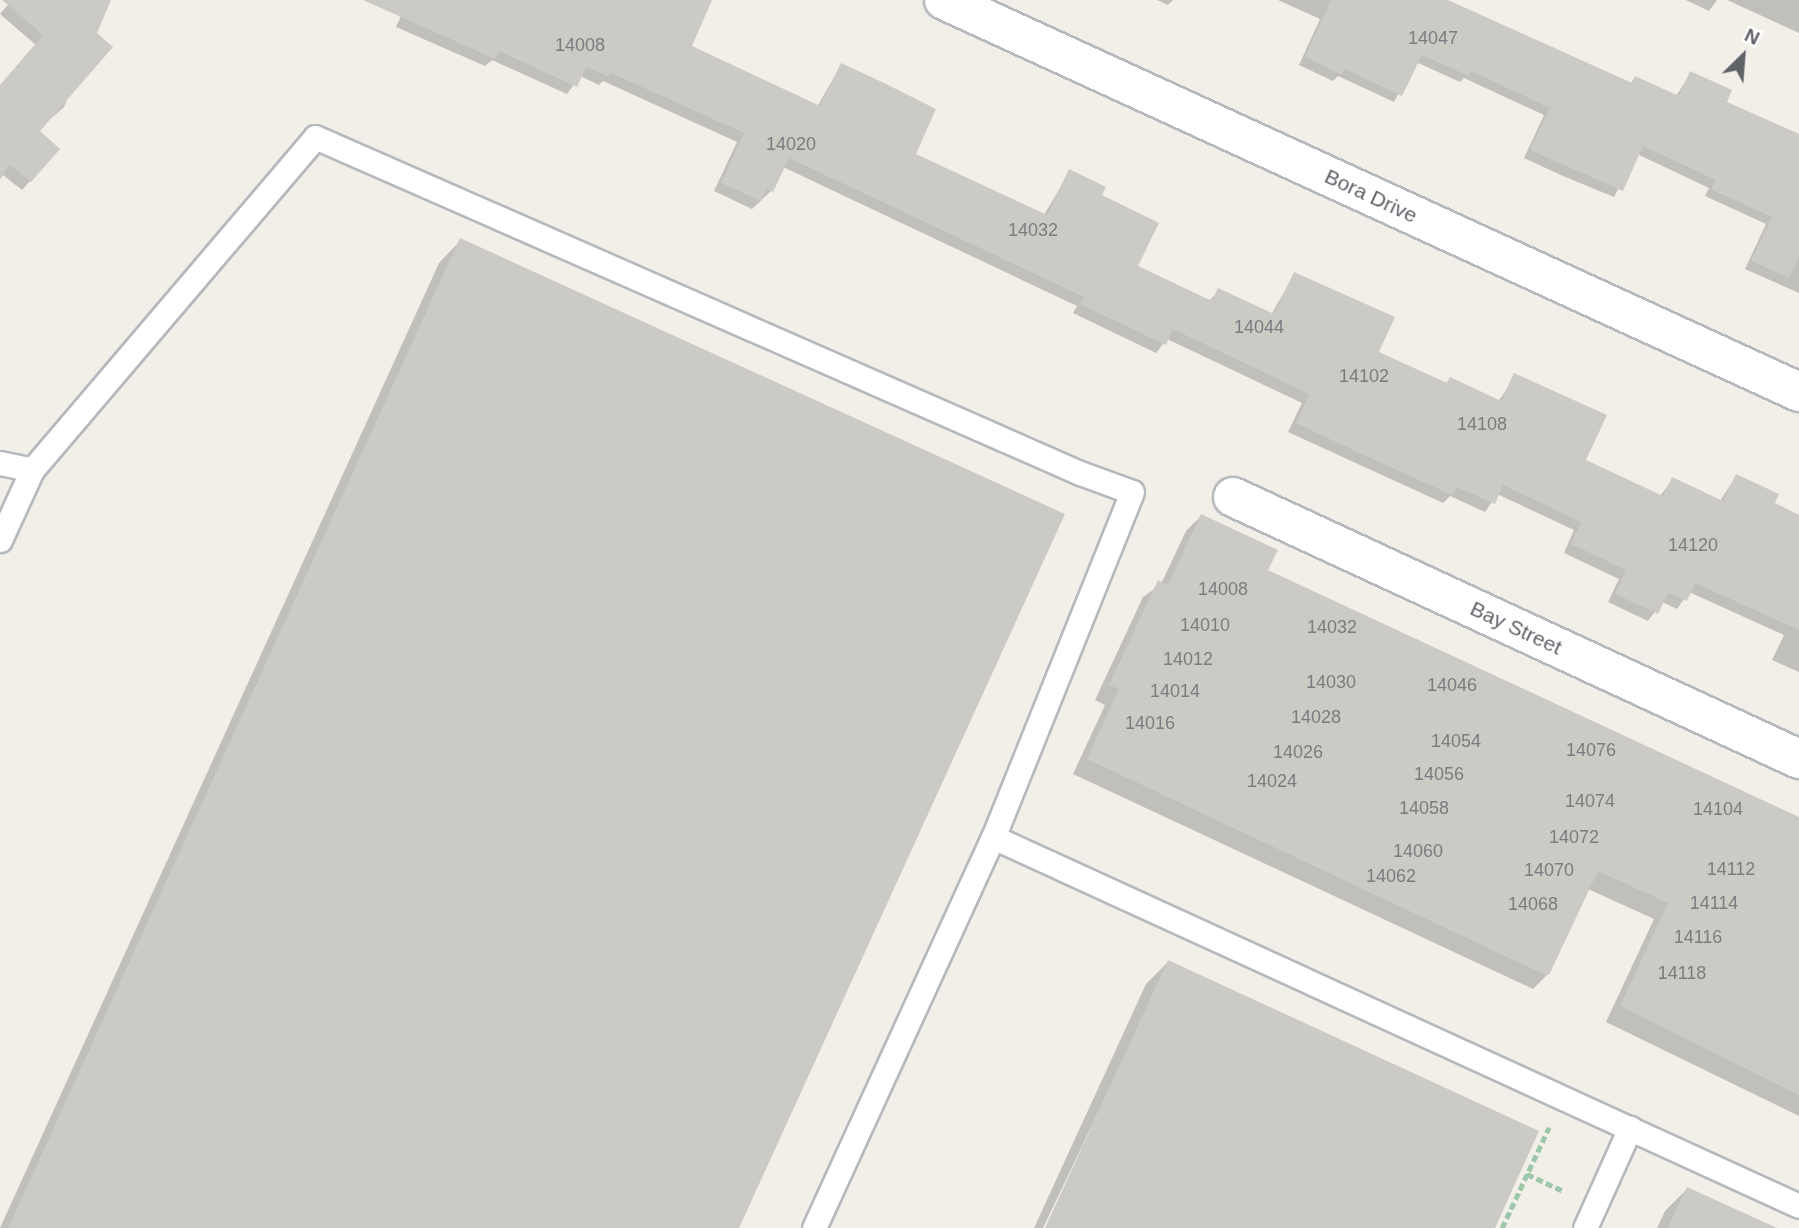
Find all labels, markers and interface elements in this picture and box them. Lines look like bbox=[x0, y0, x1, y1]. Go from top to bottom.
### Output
north arrow bbox=[1708, 21, 1778, 91]
text: N bbox=[1741, 24, 1763, 49]
house number: 14047 bbox=[1408, 27, 1458, 49]
house number: 14008 bbox=[555, 34, 605, 56]
house number: 14020 bbox=[766, 133, 816, 155]
street label: Bora Drive bbox=[1321, 164, 1421, 228]
house number: 14032 bbox=[1008, 219, 1058, 241]
house number: 14044 bbox=[1234, 316, 1284, 338]
house number: 14102 bbox=[1339, 365, 1389, 387]
house number: 14108 bbox=[1457, 413, 1507, 435]
house number: 14120 bbox=[1668, 534, 1718, 556]
house number: 14008 bbox=[1198, 578, 1248, 600]
street label: Bay Street bbox=[1466, 596, 1566, 660]
house number: 14010 bbox=[1180, 614, 1230, 636]
house number: 14032 bbox=[1307, 616, 1357, 638]
house number: 14012 bbox=[1163, 648, 1213, 670]
house number: 14030 bbox=[1306, 671, 1356, 693]
house number: 14046 bbox=[1427, 674, 1477, 696]
house number: 14014 bbox=[1150, 680, 1200, 702]
house number: 14028 bbox=[1291, 706, 1341, 728]
house number: 14016 bbox=[1125, 712, 1175, 734]
house number: 14054 bbox=[1431, 730, 1481, 752]
house number: 14076 bbox=[1566, 739, 1616, 761]
house number: 14026 bbox=[1273, 741, 1323, 763]
house number: 14056 bbox=[1414, 763, 1464, 785]
house number: 14024 bbox=[1247, 770, 1297, 792]
house number: 14074 bbox=[1565, 790, 1615, 812]
house number: 14058 bbox=[1399, 797, 1449, 819]
house number: 14104 bbox=[1693, 798, 1743, 820]
house number: 14072 bbox=[1549, 826, 1599, 848]
house number: 14060 bbox=[1393, 840, 1443, 862]
house number: 14112 bbox=[1707, 858, 1755, 880]
house number: 14070 bbox=[1524, 859, 1574, 881]
house number: 14062 bbox=[1366, 865, 1416, 887]
house number: 14114 bbox=[1690, 892, 1738, 914]
house number: 14068 bbox=[1508, 893, 1558, 915]
house number: 14116 bbox=[1674, 926, 1722, 948]
house number: 14118 bbox=[1658, 962, 1706, 984]

